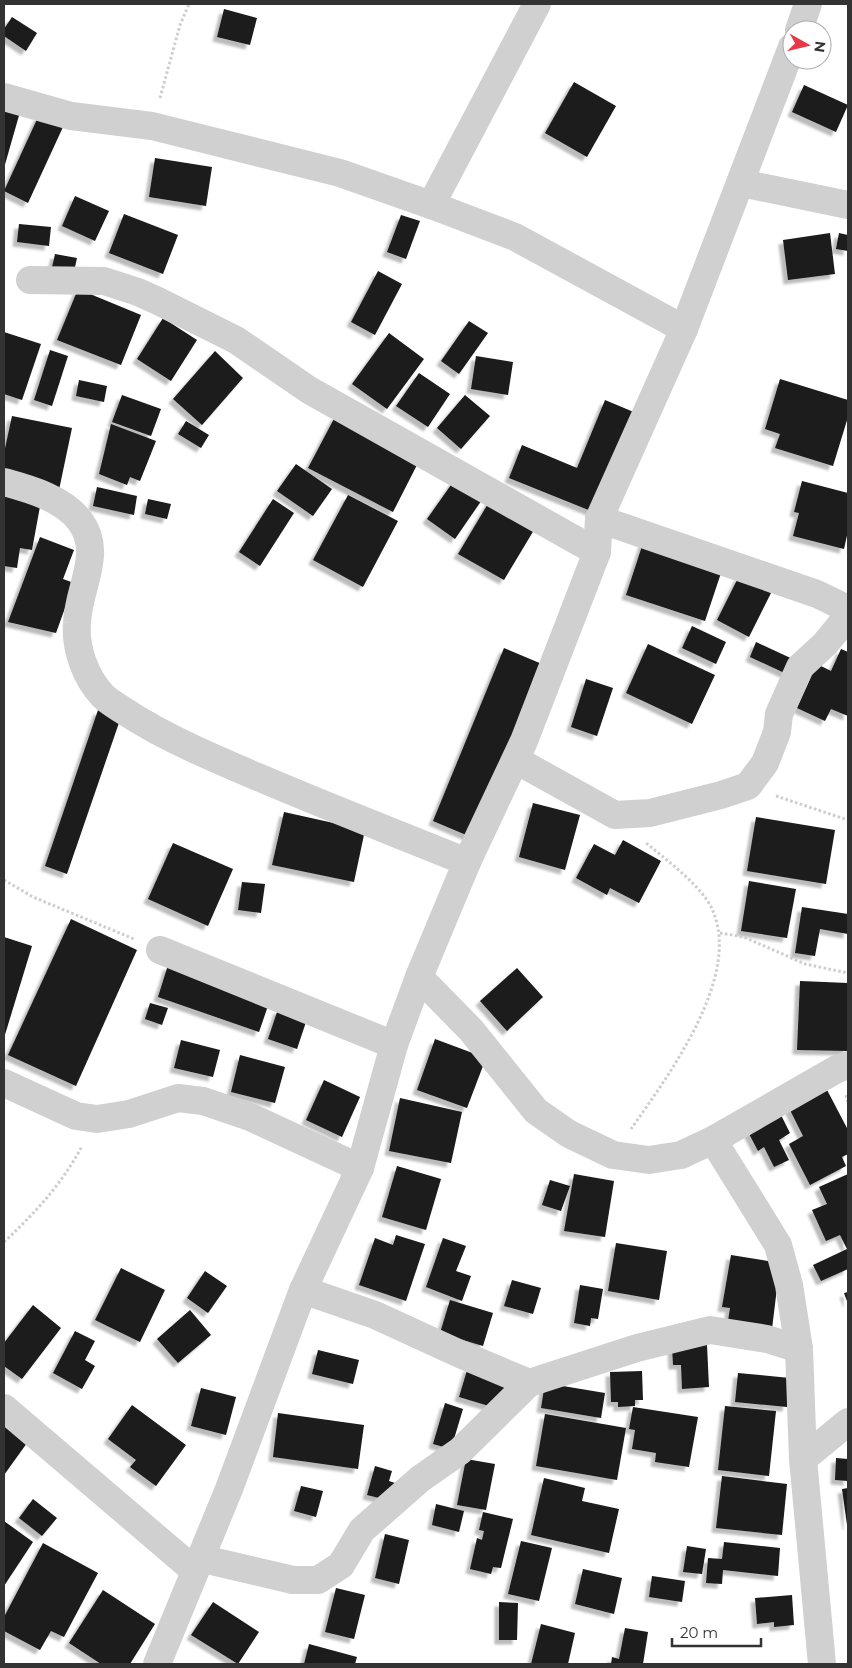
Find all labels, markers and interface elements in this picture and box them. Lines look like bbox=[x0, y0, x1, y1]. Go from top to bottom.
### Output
north arrow bbox=[782, 20, 832, 70]
text: N bbox=[810, 40, 830, 54]
scale bar bbox=[672, 1616, 761, 1648]
text: 20 m bbox=[680, 1623, 718, 1642]

